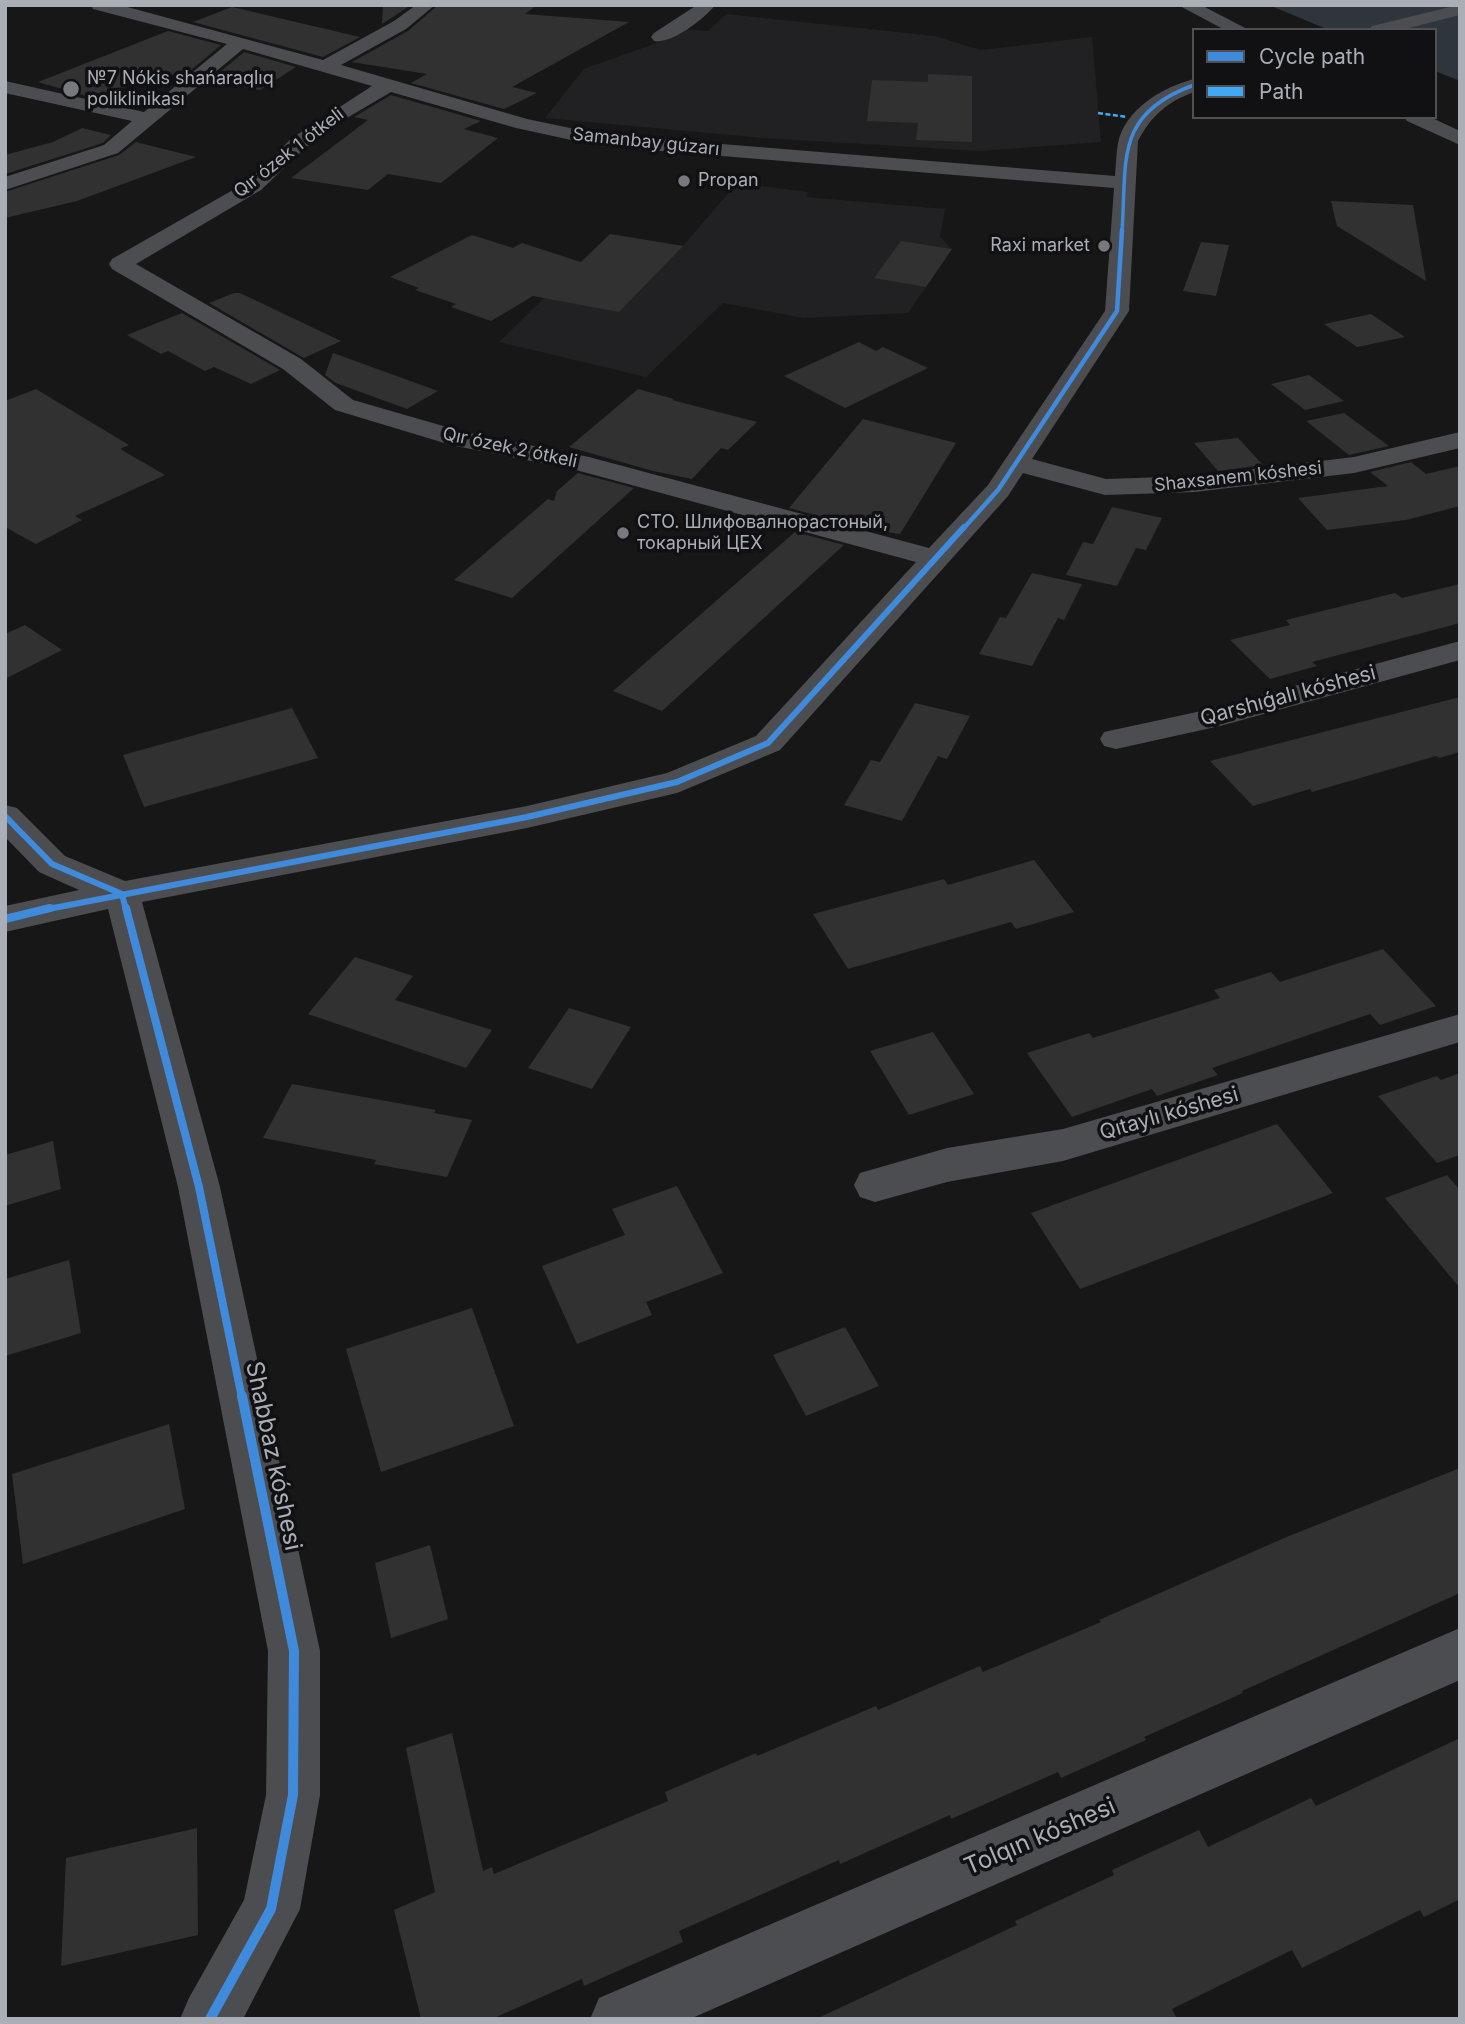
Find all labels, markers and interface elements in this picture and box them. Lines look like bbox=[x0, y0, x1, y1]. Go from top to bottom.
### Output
legend bbox=[1192, 28, 1437, 119]
text: Cycle path bbox=[1259, 44, 1365, 69]
place label: №7 Nókis shańaraqlıq poliklinikası bbox=[87, 68, 274, 110]
marker: №7 Nókis shańaraqlıq poliklinikası bbox=[61, 79, 81, 99]
text: Path bbox=[1259, 79, 1304, 104]
street label: Qır ózek 1 ótkeli bbox=[230, 103, 348, 203]
street label: Samanbay gúzarı bbox=[572, 124, 720, 160]
place label: Propan bbox=[698, 170, 759, 192]
marker: Propan bbox=[676, 173, 692, 189]
place label: Raxi market bbox=[990, 235, 1090, 257]
marker: Raxi market bbox=[1096, 238, 1112, 254]
street label: Qır ózek 2 ótkeli bbox=[441, 423, 579, 473]
street label: Shaxsanem kóshesi bbox=[1153, 457, 1323, 497]
place label: СТО. Шлифовалнорастоный, токарный ЦЕХ bbox=[637, 512, 888, 554]
marker: СТО. Шлифовалнорастоный, токарный ЦЕХ bbox=[615, 525, 631, 541]
street label: Qarshıǵalı kóshesi bbox=[1197, 660, 1379, 732]
street label: Qıtaylı kóshesi bbox=[1097, 1082, 1241, 1146]
street label: Shabbaz kóshesi bbox=[239, 1359, 307, 1553]
street label: Tolqın kóshesi bbox=[960, 1792, 1120, 1882]

